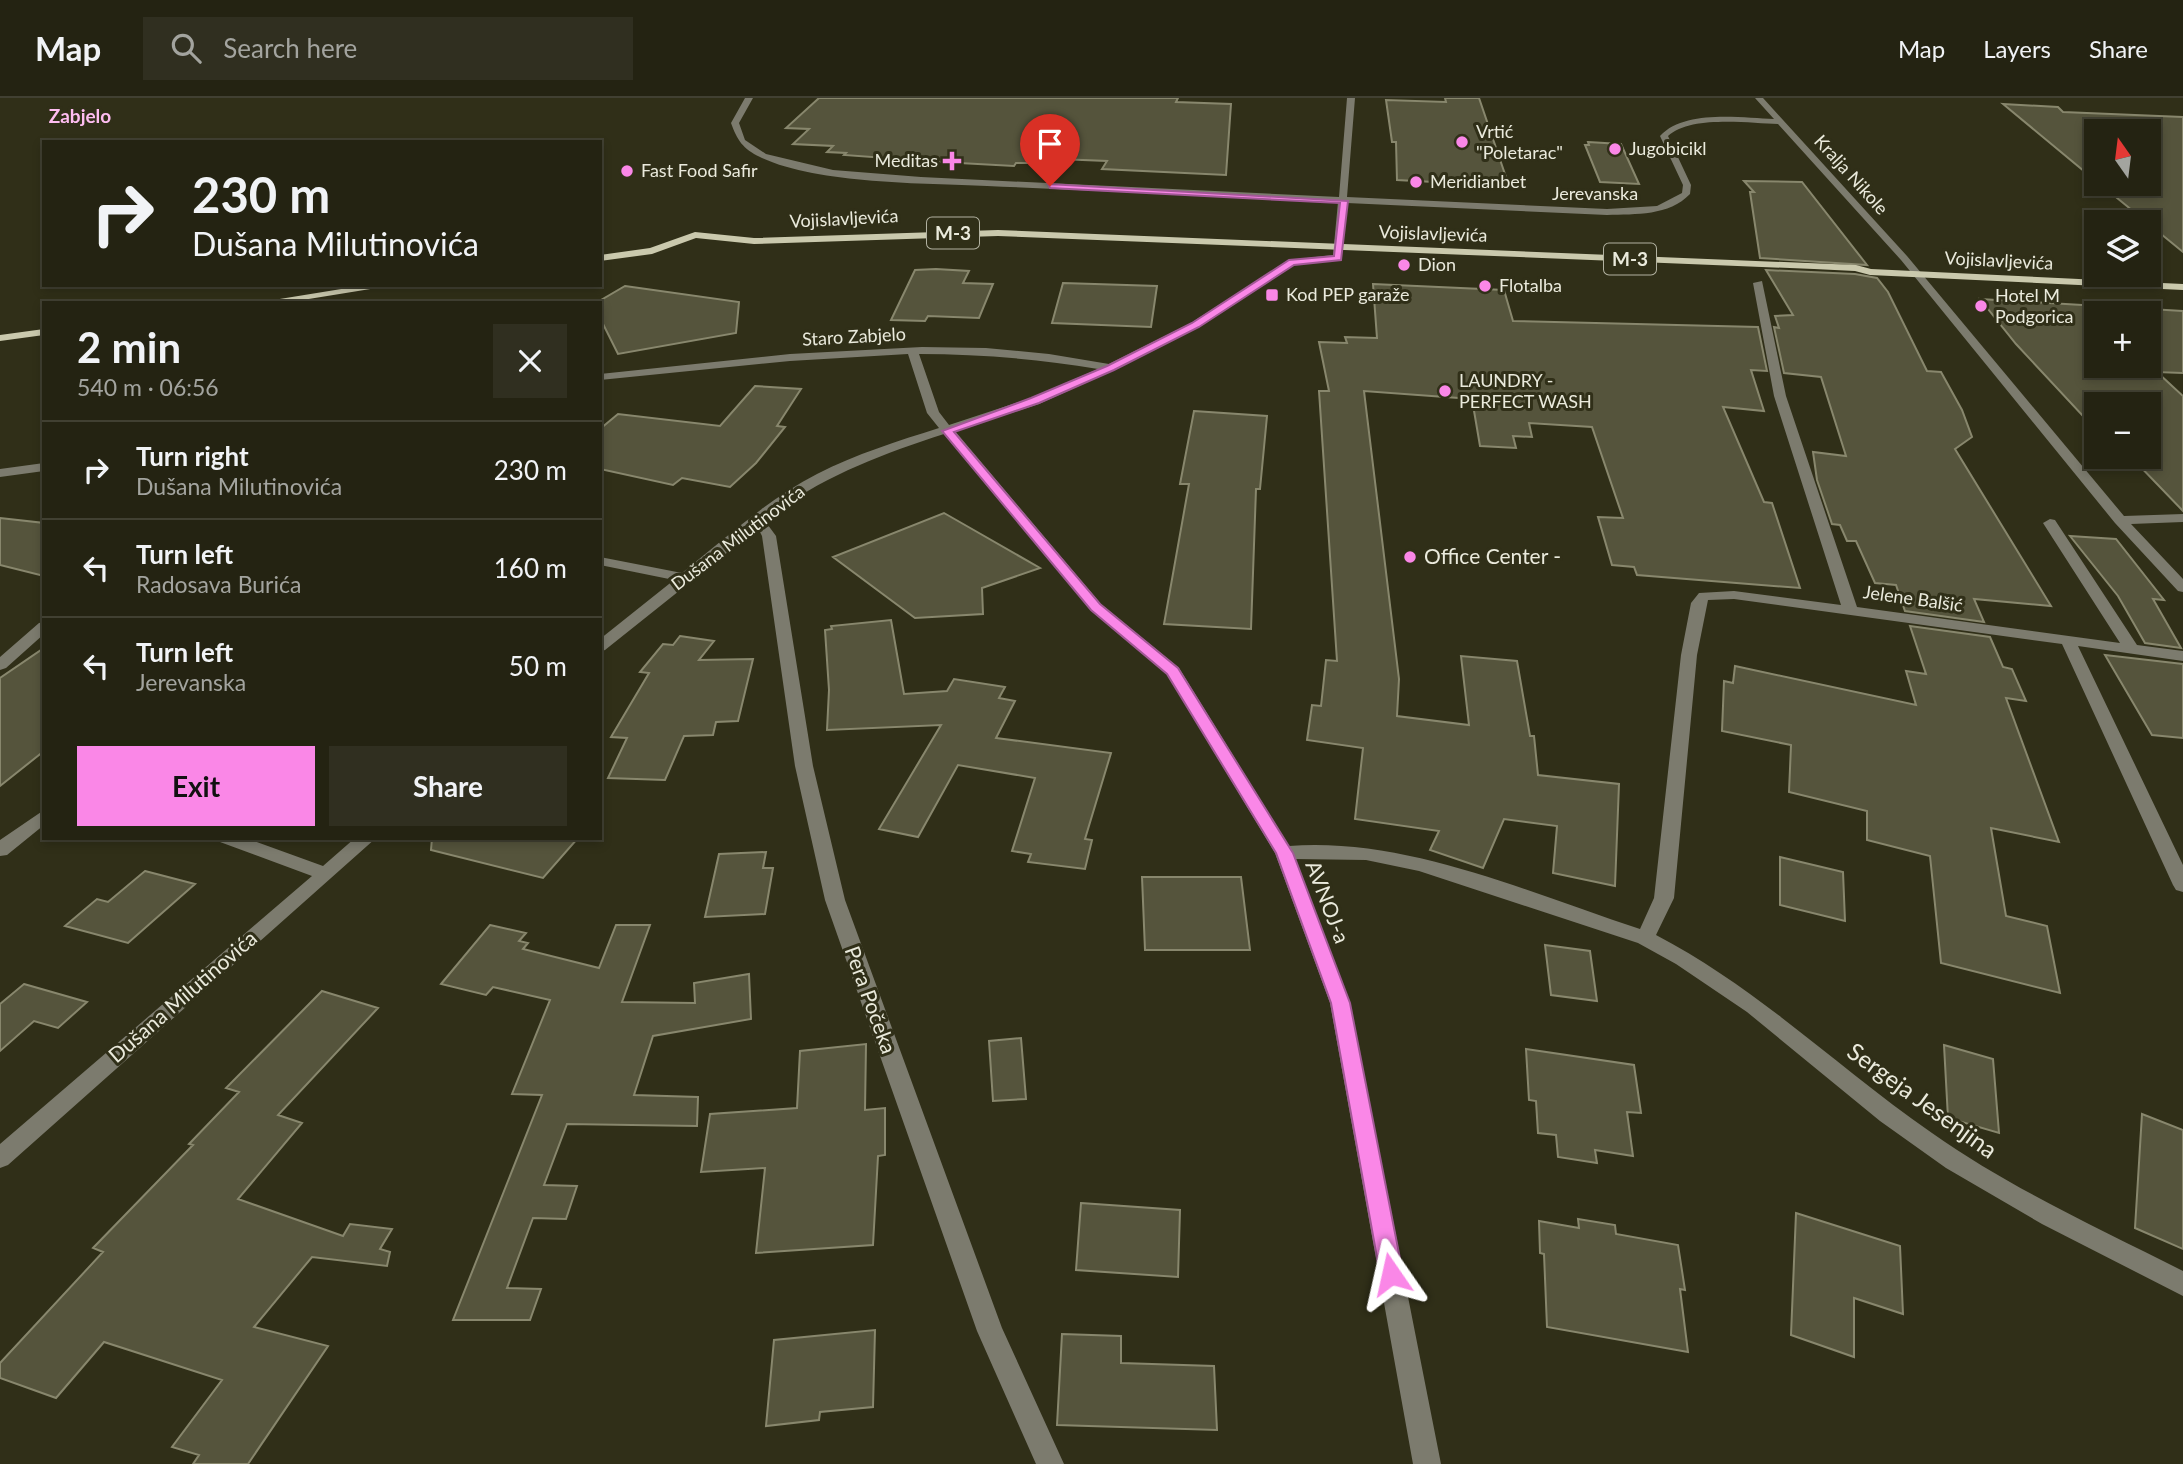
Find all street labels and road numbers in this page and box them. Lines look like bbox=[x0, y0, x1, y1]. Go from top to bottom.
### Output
street label: Kralja Nikole bbox=[1810, 130, 1893, 219]
street label: Jerevanska bbox=[1552, 182, 1638, 204]
street label: Vojislavljevića bbox=[789, 204, 899, 232]
road number: M-3 bbox=[927, 217, 979, 248]
street label: Vojislavljevića bbox=[1378, 220, 1488, 246]
road number: M-3 bbox=[1604, 244, 1656, 274]
street label: Vojislavljevića bbox=[1944, 246, 2054, 274]
street label: Staro Zabjelo bbox=[802, 322, 906, 350]
street label: Dušana Milutinovića bbox=[666, 480, 808, 595]
street label: Jelene Balšić bbox=[1862, 580, 1965, 616]
street label: AVNOJ-a bbox=[1301, 857, 1356, 946]
street label: Dušana Milutinovića bbox=[103, 925, 261, 1067]
street label: Pera Počeka bbox=[840, 942, 902, 1057]
street label: Sergeja Jesenjina bbox=[1842, 1036, 2003, 1164]

